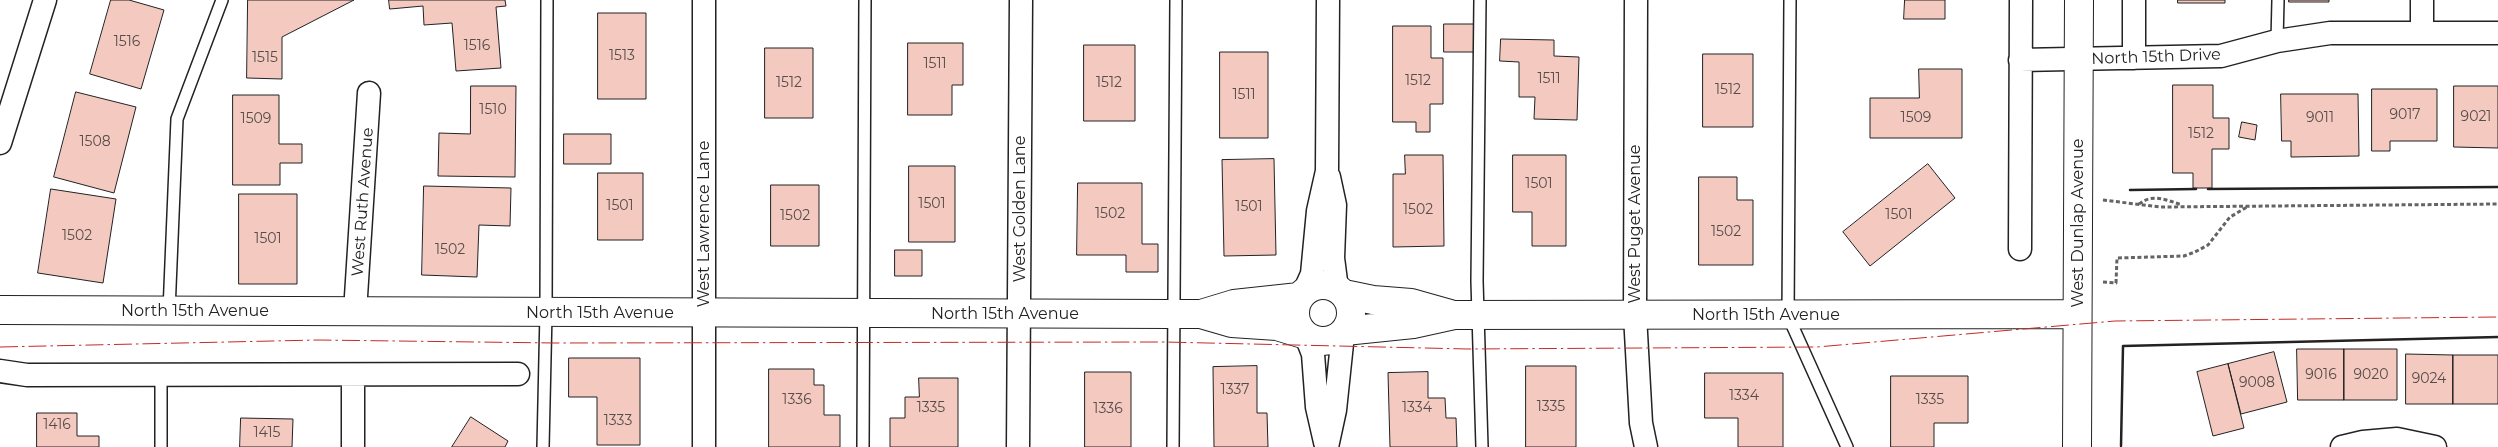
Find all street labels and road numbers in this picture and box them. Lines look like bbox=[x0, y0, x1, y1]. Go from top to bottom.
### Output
street label: North 15th Drive bbox=[2091, 45, 2221, 69]
street label: West Ruth Avenue bbox=[348, 127, 378, 277]
street label: West Golden Lane bbox=[1010, 136, 1030, 282]
street label: West Dunlap Avenue bbox=[2068, 138, 2088, 308]
street label: West Lawrence Lane bbox=[694, 141, 714, 307]
street label: West Puget Avenue bbox=[1625, 145, 1645, 303]
street label: North 15th Avenue bbox=[121, 301, 269, 321]
street label: North 15th Avenue bbox=[526, 303, 674, 323]
street label: North 15th Avenue bbox=[931, 304, 1079, 324]
street label: North 15th Avenue bbox=[1692, 305, 1840, 325]

